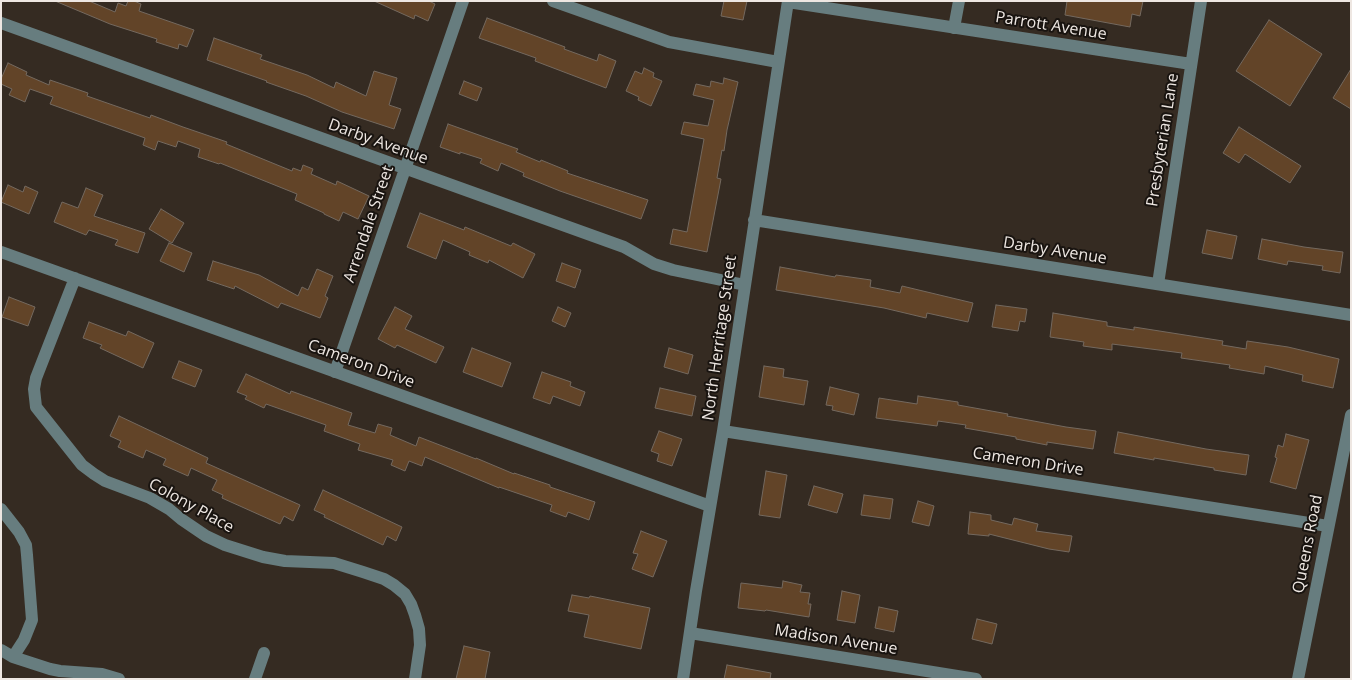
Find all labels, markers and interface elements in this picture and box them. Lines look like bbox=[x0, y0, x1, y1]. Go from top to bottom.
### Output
street label: Parrott Avenue bbox=[994, 8, 1108, 44]
street label: Presbyterian Lane bbox=[1143, 72, 1183, 208]
street label: Darby Avenue bbox=[326, 115, 430, 169]
street label: Arrendale Street bbox=[340, 163, 398, 285]
street label: Darby Avenue bbox=[1002, 233, 1108, 269]
street label: North Herritage Street bbox=[699, 254, 741, 422]
street label: Cameron Drive bbox=[305, 336, 417, 392]
street label: Cameron Drive bbox=[971, 444, 1085, 480]
street label: Colony Place bbox=[145, 475, 237, 537]
street label: Queens Road bbox=[1289, 493, 1327, 595]
street label: Madison Avenue bbox=[773, 621, 899, 659]

